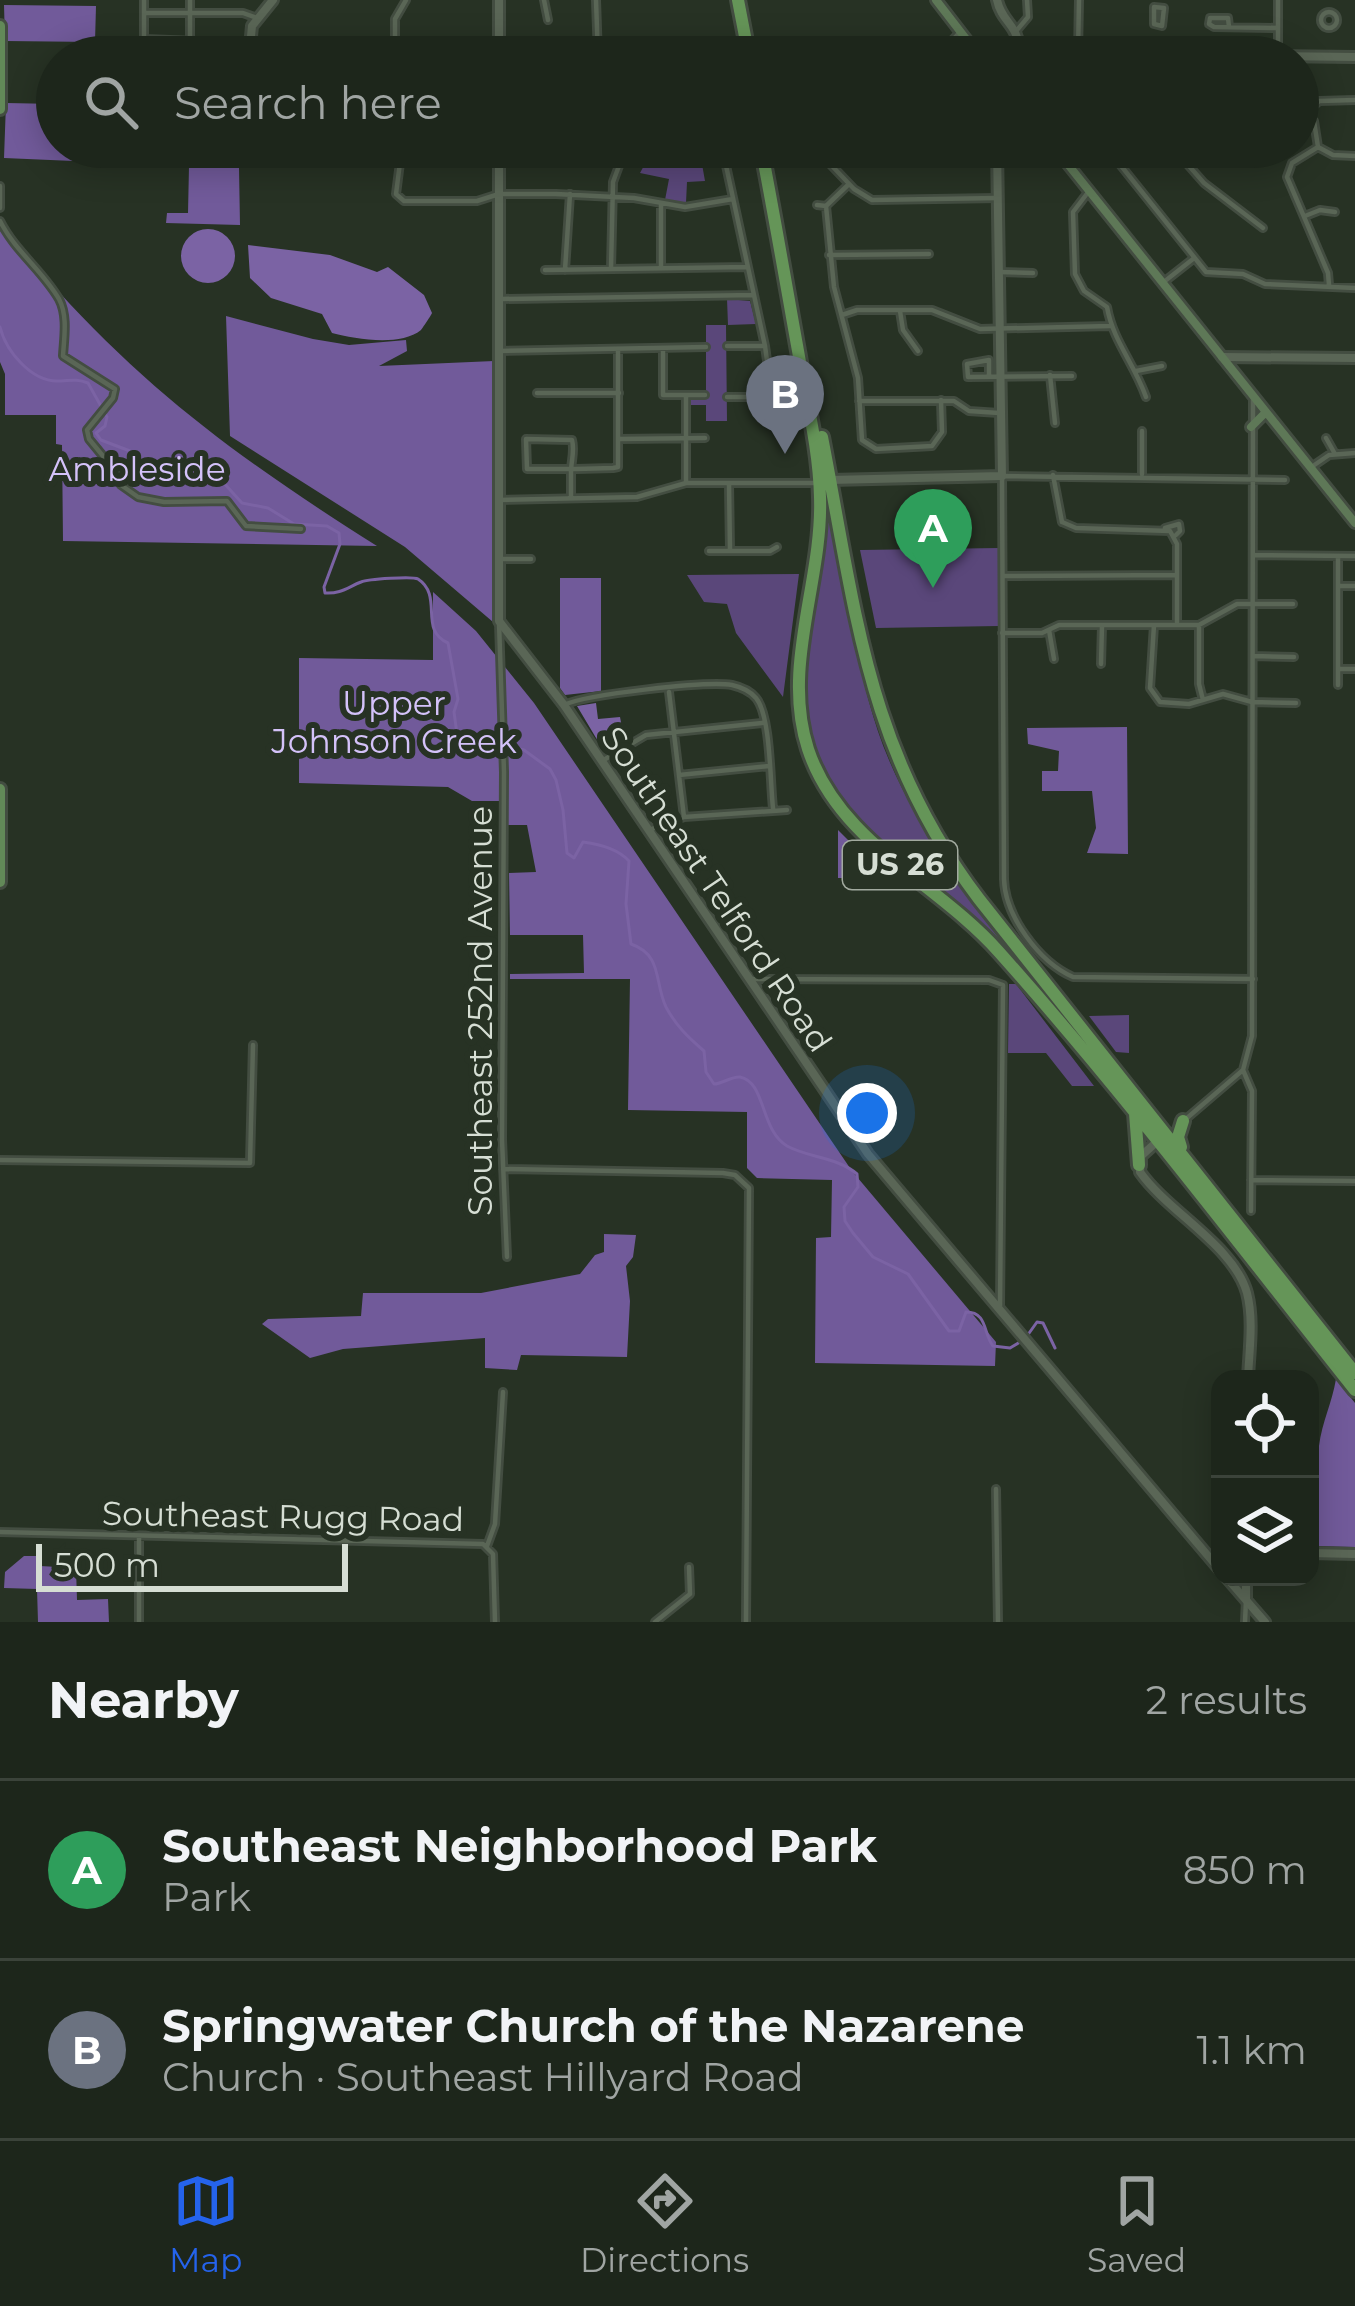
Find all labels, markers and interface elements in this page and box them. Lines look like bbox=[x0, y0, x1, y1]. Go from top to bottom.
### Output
search box bbox=[36, 36, 1319, 168]
icon: search bbox=[78, 69, 144, 135]
text: Search here bbox=[174, 75, 442, 130]
pin: B bbox=[746, 355, 824, 454]
park label: Ambleside bbox=[48, 449, 226, 489]
pin: A bbox=[894, 489, 972, 588]
park label: Upper Johnson Creek bbox=[270, 683, 517, 761]
street label: Southeast Telford Road bbox=[593, 719, 841, 1059]
street label: Southeast 252nd Avenue bbox=[460, 806, 500, 1216]
road number: US 26 bbox=[843, 841, 957, 889]
your location bbox=[837, 1083, 897, 1143]
map controls bbox=[1211, 1370, 1319, 1586]
button: locate bbox=[1211, 1370, 1319, 1478]
button: layers bbox=[1211, 1478, 1319, 1586]
street label: Southeast Rugg Road bbox=[102, 1493, 464, 1539]
scale bar bbox=[36, 1538, 348, 1591]
text: 500 m bbox=[54, 1545, 160, 1585]
text: Nearby bbox=[48, 1669, 239, 1731]
text: 2 results bbox=[1146, 1676, 1307, 1724]
text: Southeast Neighborhood Park bbox=[162, 1818, 877, 1873]
text: A bbox=[72, 1846, 102, 1894]
text: 850 m bbox=[1183, 1846, 1307, 1894]
text: Park bbox=[162, 1873, 251, 1921]
text: Springwater Church of the Nazarene bbox=[162, 1998, 1024, 2053]
text: B bbox=[72, 2026, 102, 2074]
text: 1.1 km bbox=[1196, 2026, 1307, 2074]
text: Church · Southeast Hillyard Road bbox=[162, 2053, 804, 2101]
tab: Map bbox=[169, 2168, 242, 2280]
tab: Directions bbox=[580, 2168, 749, 2280]
tab: Saved bbox=[1087, 2168, 1186, 2280]

